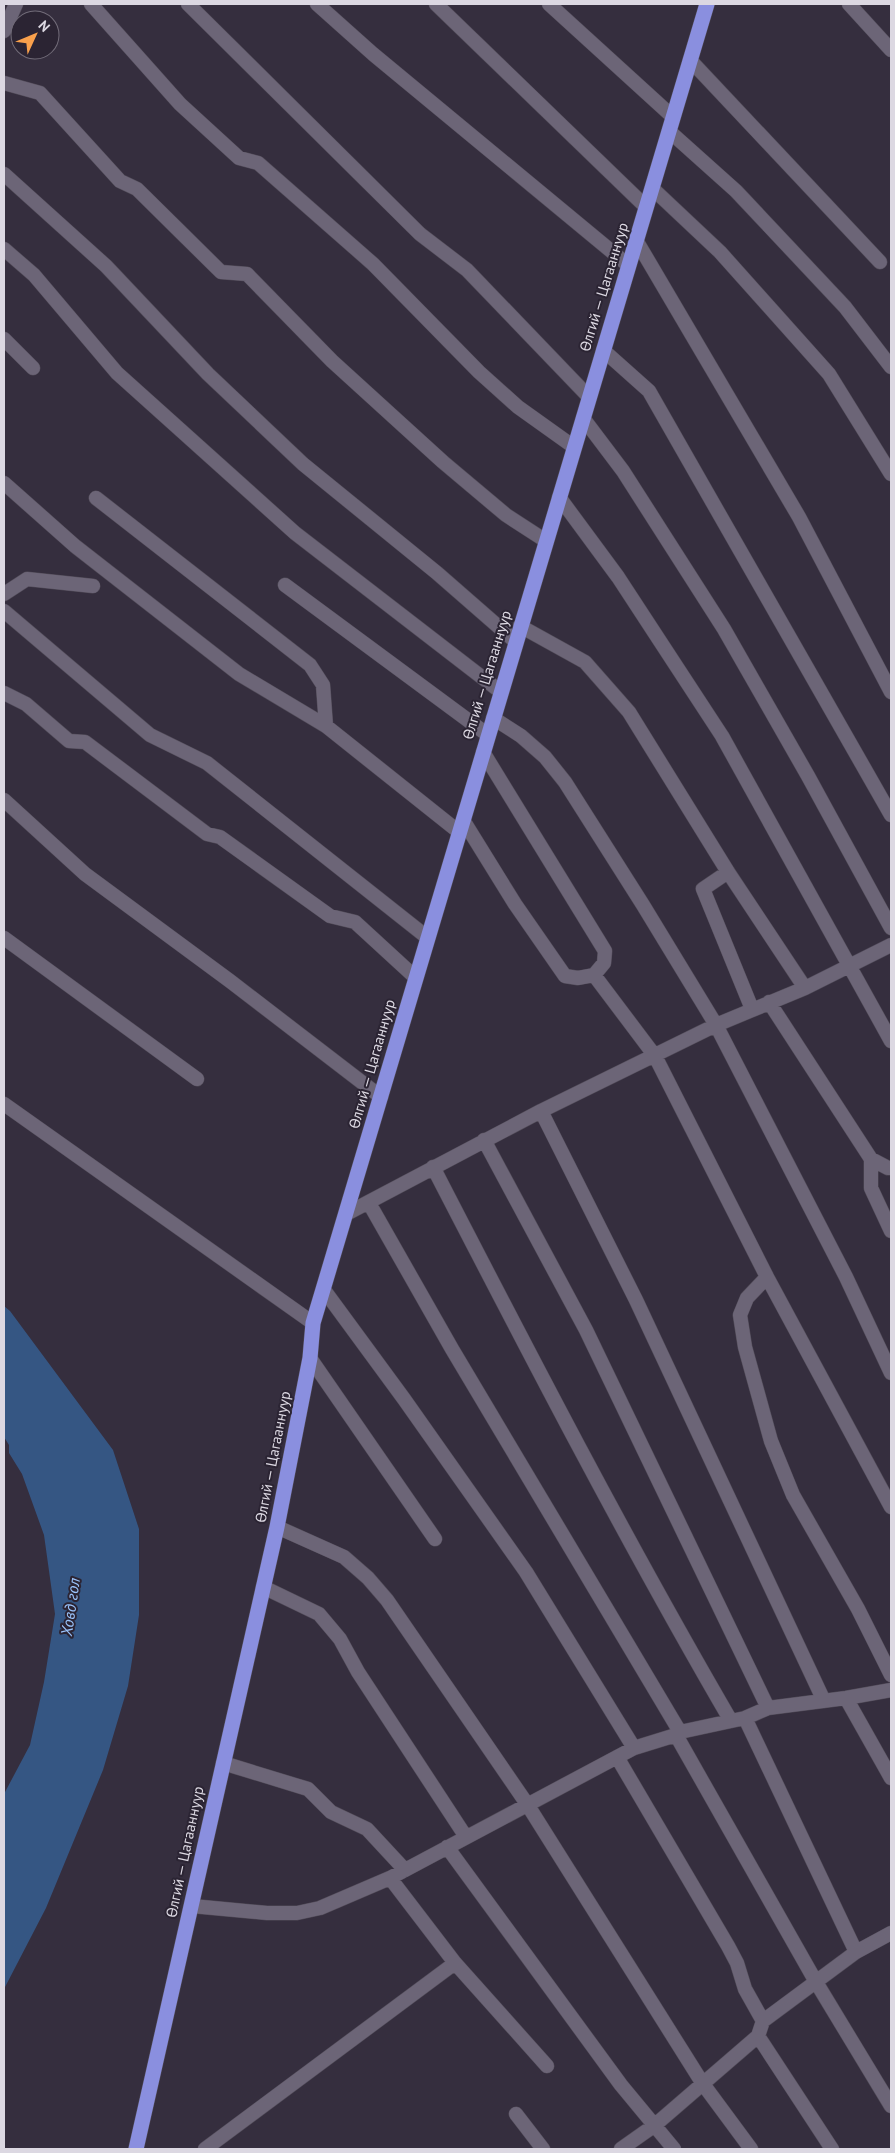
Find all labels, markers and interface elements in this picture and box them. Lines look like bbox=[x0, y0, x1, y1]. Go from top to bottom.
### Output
north arrow bbox=[10, 10, 60, 60]
text: N bbox=[35, 16, 54, 36]
street label: Өлгий — Цагааннуур bbox=[575, 220, 632, 354]
street label: Өлгий — Цагааннуур bbox=[458, 608, 515, 742]
street label: Өлгий — Цагааннуур bbox=[344, 997, 399, 1131]
street label: Өлгий — Цагааннуур bbox=[250, 1389, 295, 1524]
water label: Ховд гол bbox=[56, 1576, 84, 1638]
street label: Өлгий — Цагааннуур bbox=[161, 1785, 208, 1919]

